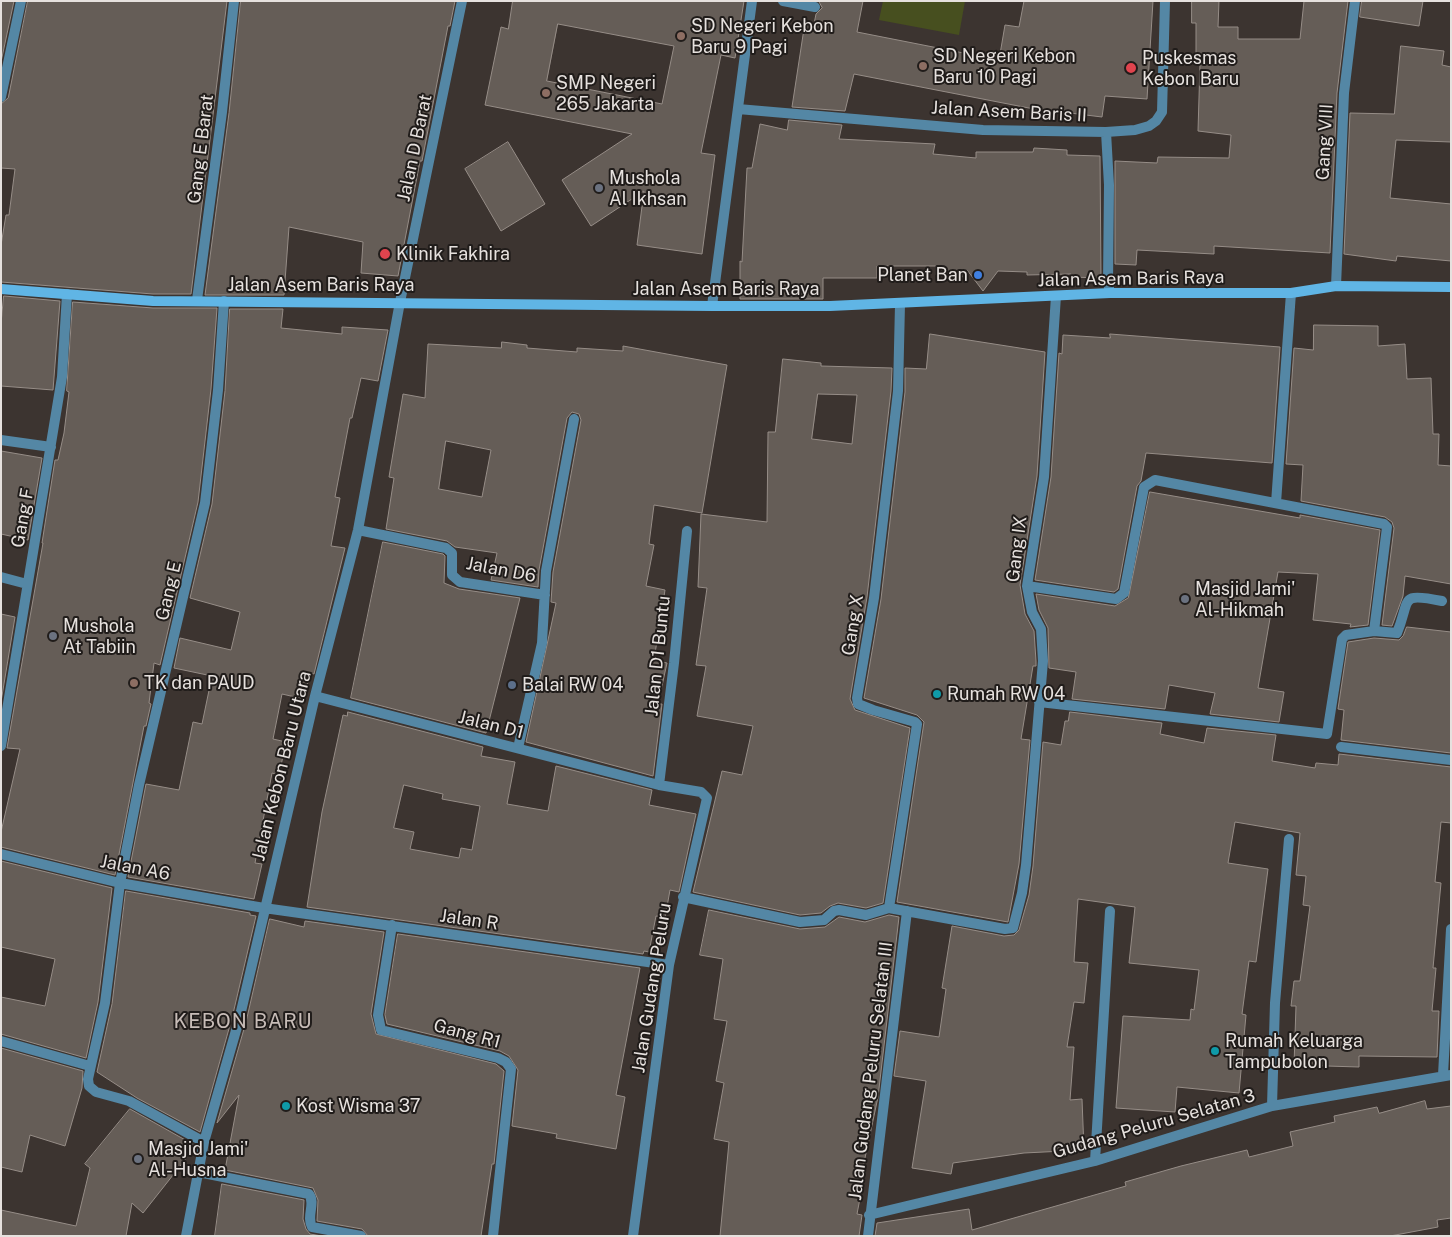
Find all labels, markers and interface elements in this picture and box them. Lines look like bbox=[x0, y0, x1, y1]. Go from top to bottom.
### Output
place label: SD Negeri Kebon Baru 9 Pagi bbox=[691, 15, 834, 58]
marker: SD Negeri Kebon Baru 9 Pagi bbox=[675, 30, 687, 42]
place label: SD Negeri Kebon Baru 10 Pagi bbox=[933, 45, 1076, 88]
place label: Puskesmas Kebon Baru bbox=[1142, 47, 1239, 90]
marker: SD Negeri Kebon Baru 10 Pagi bbox=[917, 60, 929, 72]
marker: Puskesmas Kebon Baru bbox=[1124, 61, 1138, 75]
place label: SMP Negeri 265 Jakarta bbox=[556, 72, 656, 115]
marker: SMP Negeri 265 Jakarta bbox=[540, 87, 552, 99]
street label: Jalan D Barat bbox=[393, 92, 437, 204]
street label: Gang E Barat bbox=[184, 93, 218, 205]
street label: Jalan Asem Baris II bbox=[931, 97, 1087, 127]
street label: Gang VIII bbox=[1312, 103, 1338, 181]
place label: Mushola Al Ikhsan bbox=[609, 167, 687, 210]
marker: Mushola Al Ikhsan bbox=[593, 182, 605, 194]
place label: Klinik Fakhira bbox=[396, 243, 510, 265]
marker: Klinik Fakhira bbox=[378, 247, 392, 261]
place label: Planet Ban bbox=[877, 264, 968, 286]
street label: Jalan Asem Baris Raya bbox=[1037, 267, 1225, 291]
marker: Planet Ban bbox=[972, 269, 984, 281]
street label: Jalan Asem Baris Raya bbox=[228, 274, 414, 296]
street label: Jalan Asem Baris Raya bbox=[633, 278, 819, 300]
street label: Gang F bbox=[7, 487, 39, 549]
street label: Gang IX bbox=[1002, 515, 1032, 583]
street label: Jalan D6 bbox=[464, 553, 538, 587]
street label: Gang E bbox=[152, 559, 186, 623]
place label: Masjid Jami' Al-Hikmah bbox=[1195, 578, 1296, 620]
street label: Gang X bbox=[838, 593, 868, 657]
marker: Masjid Jami' Al-Hikmah bbox=[1179, 593, 1191, 605]
street label: Jalan D1 Buntu bbox=[641, 595, 675, 717]
place label: Mushola At Tabiin bbox=[63, 615, 136, 658]
marker: Mushola At Tabiin bbox=[47, 630, 59, 642]
street label: Jalan Kebon Baru Utara bbox=[248, 669, 316, 863]
place label: TK dan PAUD bbox=[144, 672, 254, 694]
place label: Balai RW 04 bbox=[522, 674, 624, 696]
marker: TK dan PAUD bbox=[128, 677, 140, 689]
marker: Balai RW 04 bbox=[506, 679, 518, 691]
place label: Rumah RW 04 bbox=[947, 683, 1065, 705]
marker: Rumah RW 04 bbox=[931, 688, 943, 700]
street label: Jalan D1 bbox=[456, 706, 526, 744]
street label: Jalan A6 bbox=[98, 851, 172, 885]
street label: Jalan Gudang Peluru bbox=[628, 901, 676, 1075]
street label: Jalan R bbox=[438, 905, 500, 935]
street label: Jalan Gudang Peluru Selatan III bbox=[844, 940, 898, 1202]
district label: KEBON BARU bbox=[172, 1010, 314, 1034]
street label: Gang R1 bbox=[431, 1015, 503, 1053]
place label: Rumah Keluarga Tampubolon bbox=[1225, 1030, 1363, 1072]
marker: Rumah Keluarga Tampubolon bbox=[1209, 1045, 1221, 1057]
street label: Gudang Peluru Selatan 3 bbox=[1050, 1085, 1258, 1163]
place label: Kost Wisma 37 bbox=[296, 1095, 421, 1117]
marker: Kost Wisma 37 bbox=[280, 1100, 292, 1112]
place label: Masjid Jami' Al-Husna bbox=[148, 1138, 249, 1180]
marker: Masjid Jami' Al-Husna bbox=[132, 1153, 144, 1165]

